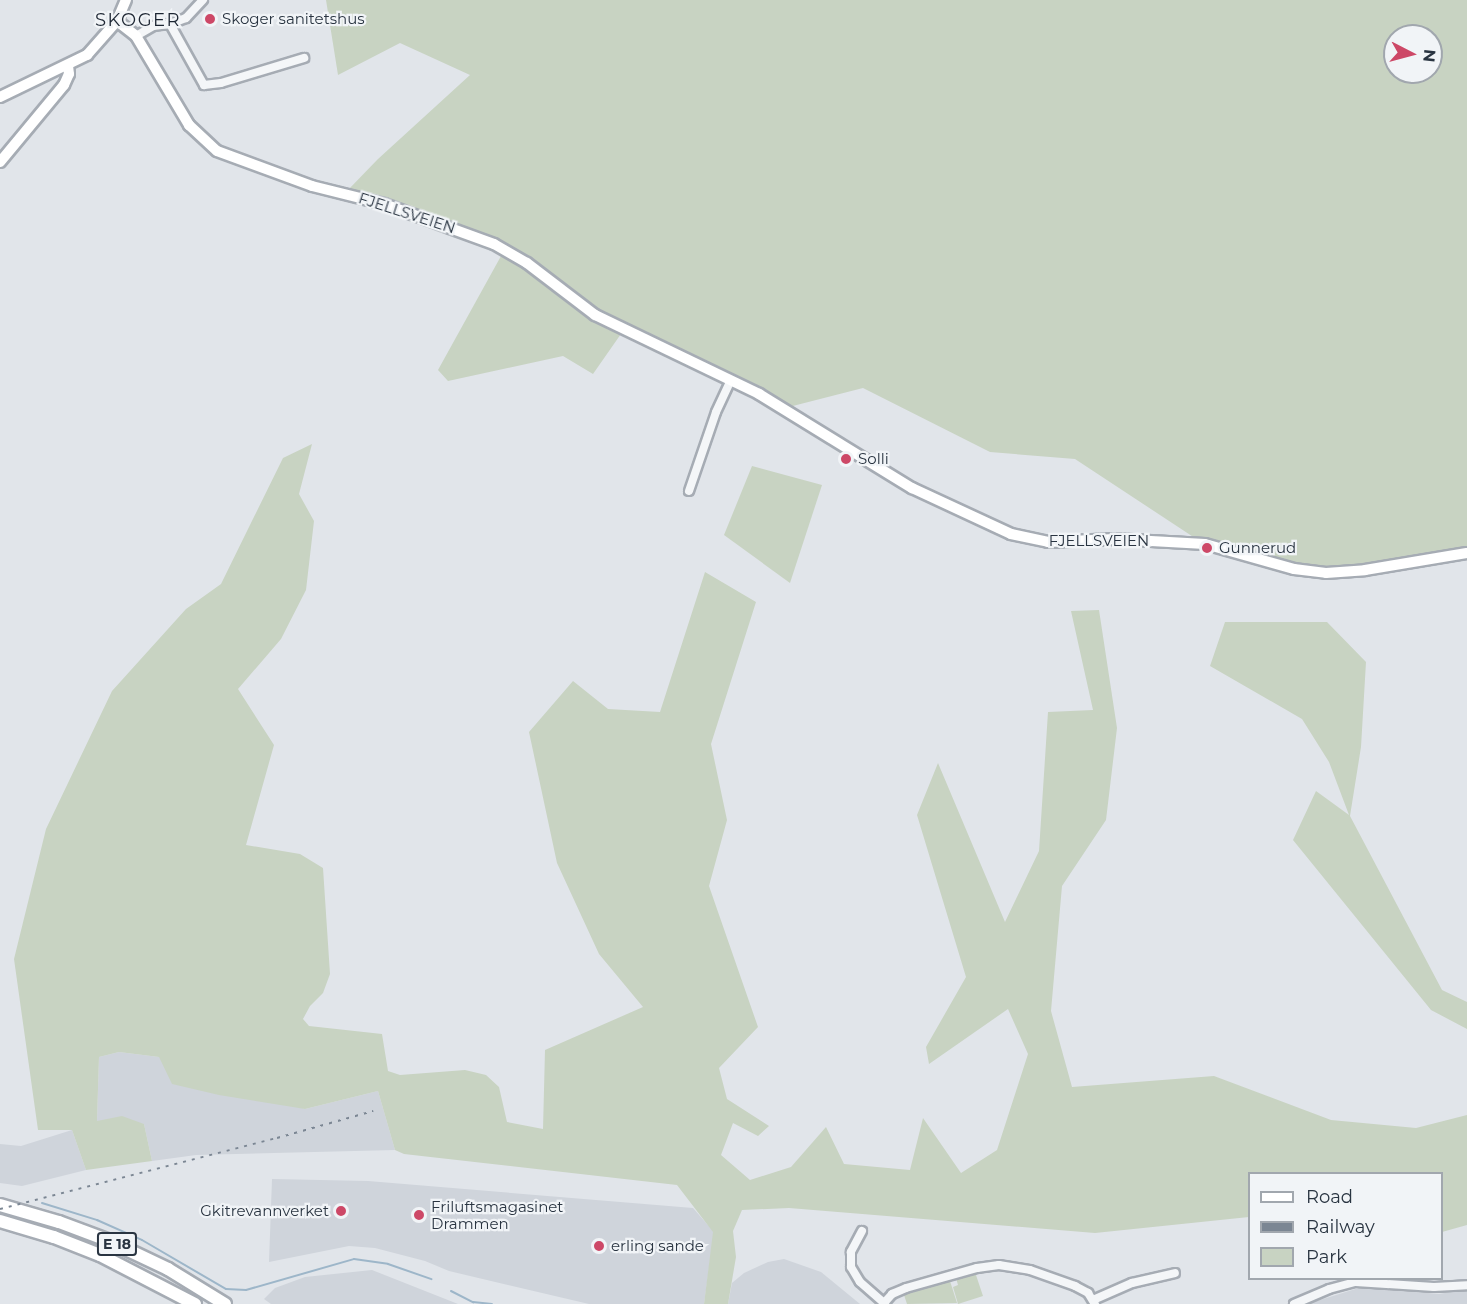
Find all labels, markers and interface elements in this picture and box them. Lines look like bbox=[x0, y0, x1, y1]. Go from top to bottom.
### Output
district label: SKOGER bbox=[95, 9, 181, 31]
place label: Skoger sanitetshus bbox=[222, 10, 365, 28]
marker: Skoger sanitetshus bbox=[203, 12, 217, 26]
north arrow bbox=[1383, 24, 1443, 84]
text: N bbox=[1419, 48, 1440, 63]
street label: FJELLSVEIEN bbox=[356, 189, 458, 237]
place label: Solli bbox=[858, 450, 889, 468]
marker: Solli bbox=[839, 452, 853, 466]
street label: FJELLSVEIEN bbox=[1049, 532, 1149, 550]
place label: Gunnerud bbox=[1219, 539, 1296, 557]
marker: Gunnerud bbox=[1200, 541, 1214, 555]
legend bbox=[1248, 1172, 1443, 1280]
text: Road bbox=[1306, 1186, 1353, 1208]
place label: Friluftsmagasinet Drammen bbox=[431, 1197, 563, 1232]
place label: Gkitrevannverket bbox=[200, 1202, 329, 1220]
marker: Gkitrevannverket bbox=[334, 1204, 348, 1218]
marker: Friluftsmagasinet Drammen bbox=[412, 1208, 426, 1222]
text: Railway bbox=[1306, 1216, 1375, 1238]
road number: E 18 bbox=[96, 1233, 138, 1255]
place label: erling sande bbox=[611, 1237, 704, 1255]
marker: erling sande bbox=[592, 1239, 606, 1253]
text: Park bbox=[1306, 1246, 1347, 1268]

